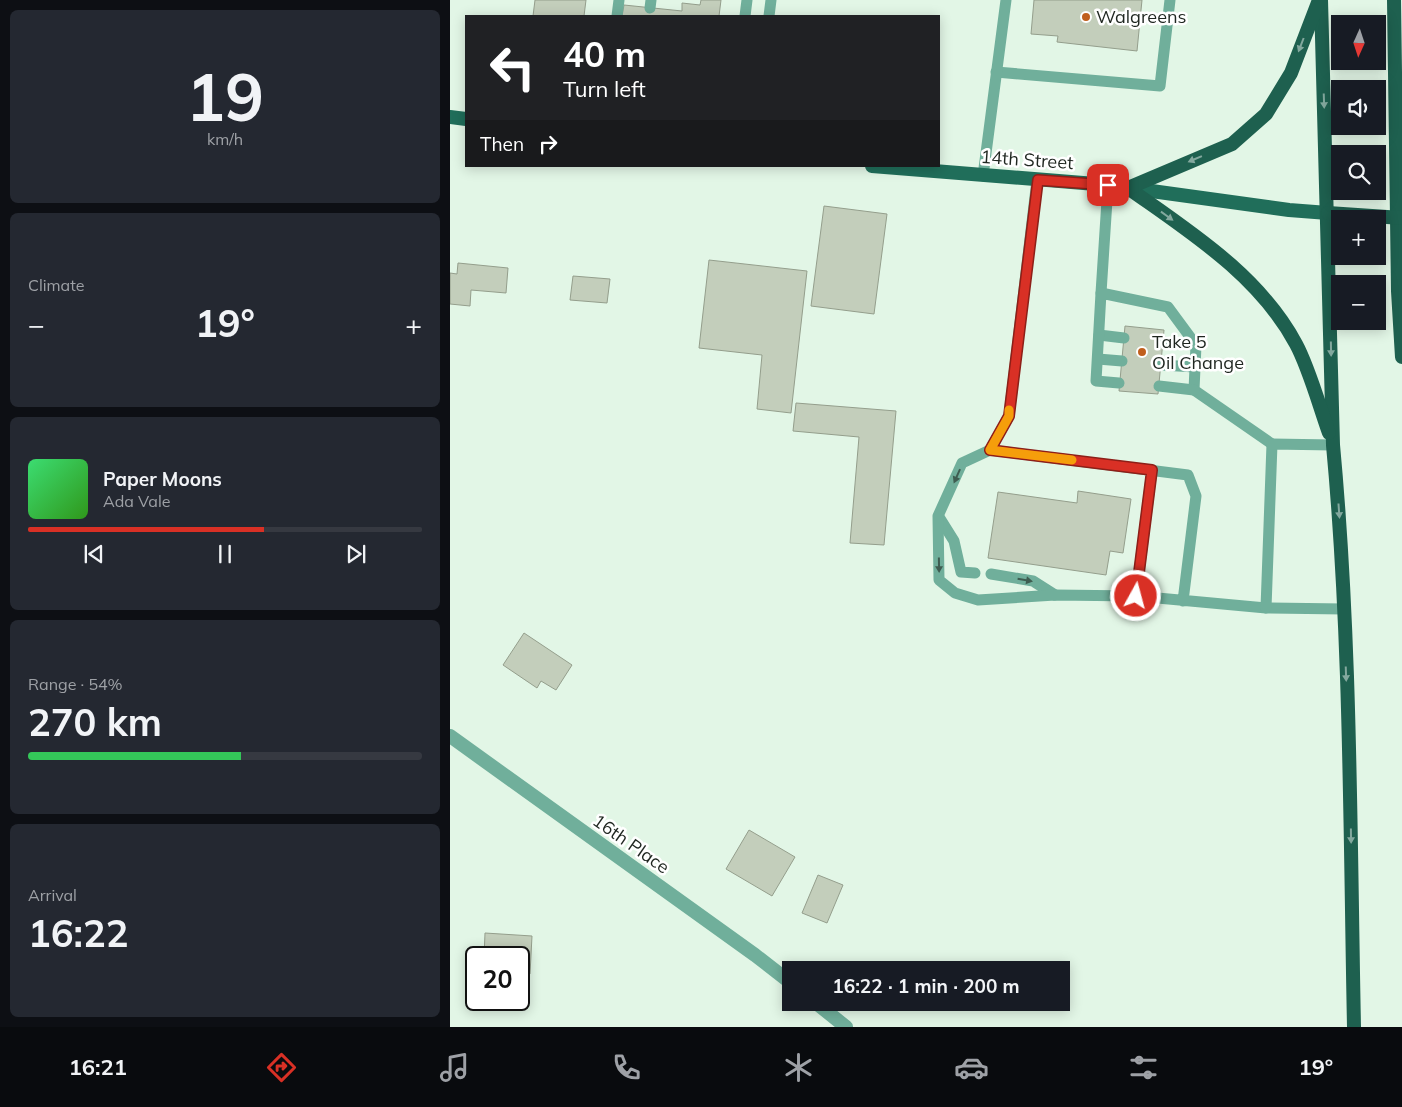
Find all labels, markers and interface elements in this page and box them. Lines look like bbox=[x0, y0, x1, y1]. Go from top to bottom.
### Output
place label: Walgreens bbox=[1096, 5, 1186, 28]
marker: Walgreens bbox=[1080, 11, 1092, 23]
north arrow bbox=[1331, 15, 1386, 70]
map controls bbox=[1331, 15, 1386, 330]
text: 40 m bbox=[563, 32, 646, 76]
icon: left bbox=[480, 35, 545, 100]
one-way arrow bbox=[1297, 38, 1305, 53]
text: 19 bbox=[186, 56, 264, 137]
text: Turn left bbox=[563, 75, 646, 103]
button: sound bbox=[1331, 80, 1386, 135]
one-way arrow bbox=[1321, 93, 1329, 109]
text: km/h bbox=[207, 129, 243, 149]
icon: right bbox=[534, 130, 562, 158]
text: Then bbox=[480, 132, 524, 156]
street label: 14th Street bbox=[980, 145, 1074, 174]
button: search bbox=[1331, 145, 1386, 200]
one-way arrow bbox=[1188, 156, 1202, 164]
pin bbox=[1087, 164, 1129, 206]
icon: arrive bbox=[1094, 171, 1122, 199]
button: + bbox=[1331, 210, 1386, 265]
one-way arrow bbox=[1161, 211, 1174, 221]
text: Climate bbox=[28, 275, 84, 295]
button: − bbox=[1331, 275, 1386, 330]
text: 19° bbox=[195, 299, 255, 347]
text: − bbox=[28, 307, 45, 342]
text: + bbox=[405, 307, 422, 342]
place label: Take 5 Oil Change bbox=[1152, 330, 1244, 374]
one-way arrow bbox=[1327, 341, 1335, 357]
marker: Take 5 Oil Change bbox=[1136, 346, 1148, 358]
text: Paper Moons bbox=[103, 467, 222, 491]
one-way arrow bbox=[952, 469, 960, 483]
text: Ada Vale bbox=[103, 491, 170, 511]
one-way arrow bbox=[1336, 503, 1344, 519]
icon: previous bbox=[80, 540, 108, 568]
icon: pause bbox=[211, 540, 239, 568]
icon: next bbox=[342, 540, 370, 568]
one-way arrow bbox=[935, 557, 943, 573]
position arrow bbox=[1109, 569, 1161, 621]
one-way arrow bbox=[1017, 576, 1033, 584]
one-way arrow bbox=[1343, 666, 1351, 682]
text: Range · 54% bbox=[28, 674, 123, 694]
text: 270 km bbox=[28, 698, 162, 746]
street label: 16th Place bbox=[588, 809, 674, 878]
one-way arrow bbox=[1347, 828, 1355, 844]
text: Arrival bbox=[28, 885, 77, 905]
text: 16:22 bbox=[28, 909, 129, 957]
speed limit sign: 20 bbox=[465, 946, 530, 1011]
text: 16:22 · 1 min · 200 m bbox=[832, 974, 1020, 998]
icon: directions bbox=[264, 1050, 299, 1085]
icon: music bbox=[437, 1050, 472, 1085]
icon: phone bbox=[609, 1050, 644, 1085]
icon: climate bbox=[781, 1050, 816, 1085]
icon: car bbox=[954, 1050, 989, 1085]
icon: filters bbox=[1126, 1050, 1161, 1085]
text: 16:21 bbox=[69, 1053, 127, 1081]
text: 19° bbox=[1298, 1053, 1333, 1081]

